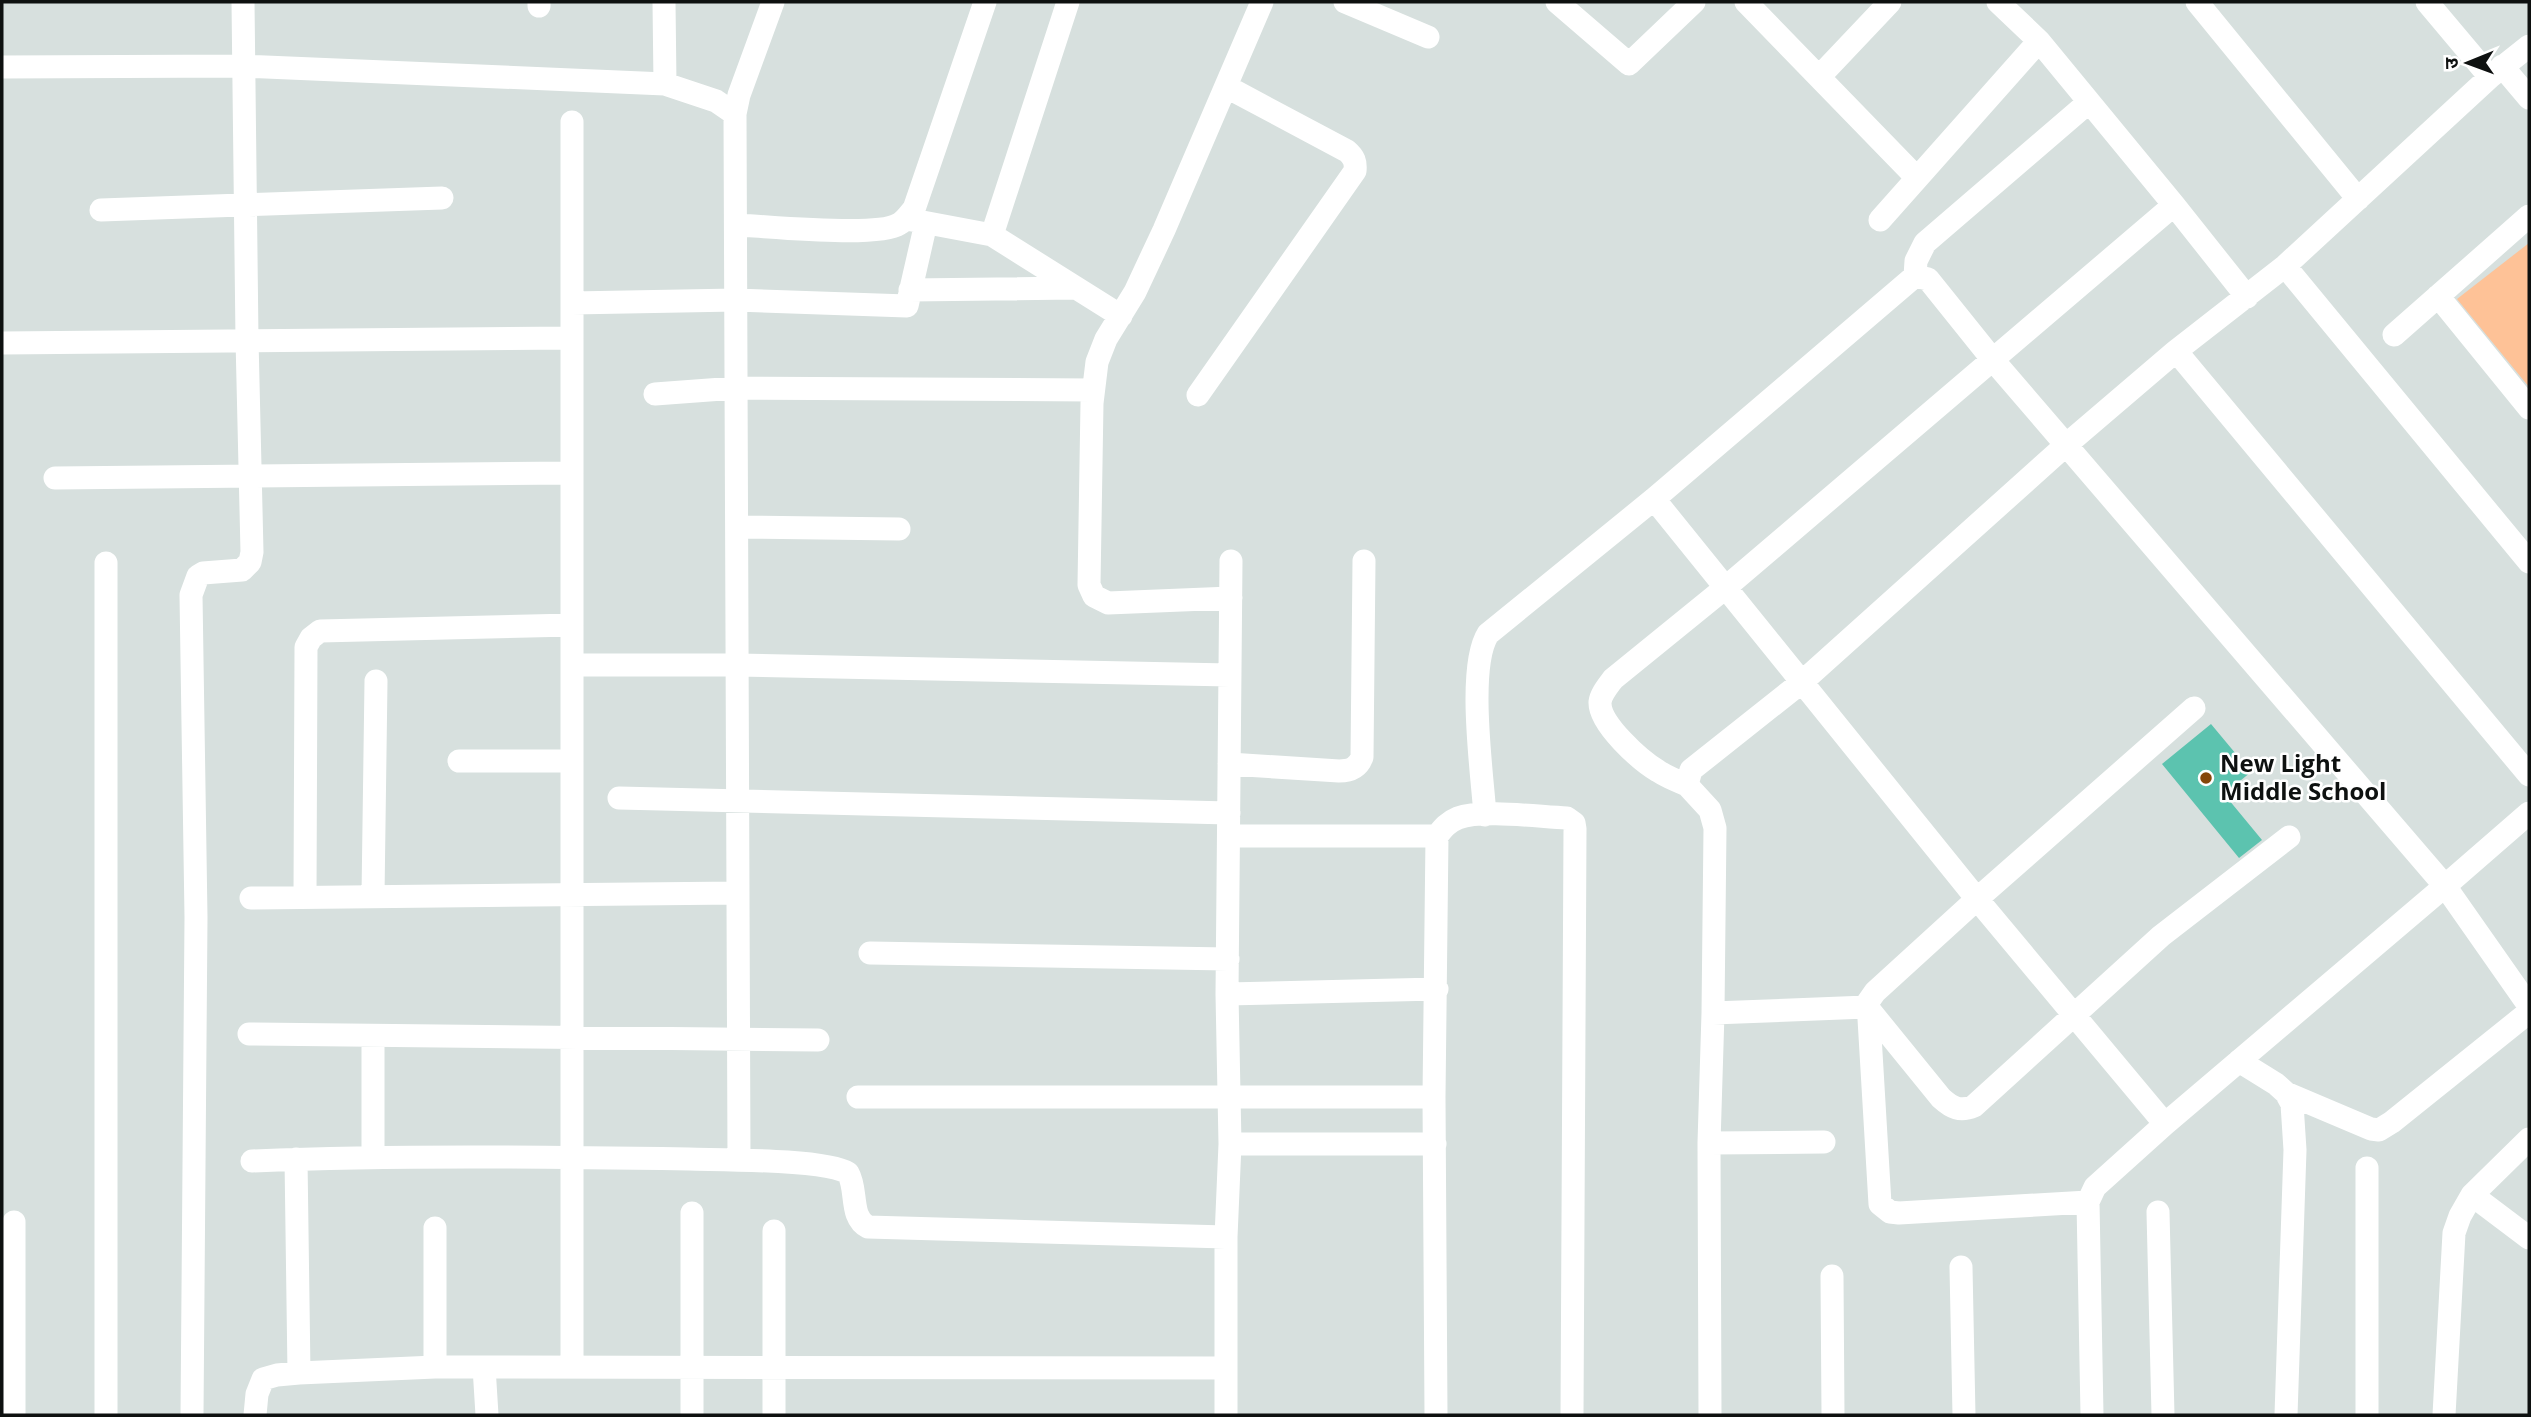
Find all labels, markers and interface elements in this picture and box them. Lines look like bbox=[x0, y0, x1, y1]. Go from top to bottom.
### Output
north arrow bbox=[2433, 28, 2503, 98]
text: उ bbox=[2438, 57, 2464, 69]
place label: New Light Middle School bbox=[2220, 746, 2386, 807]
marker: New Light Middle School bbox=[2198, 770, 2214, 786]

